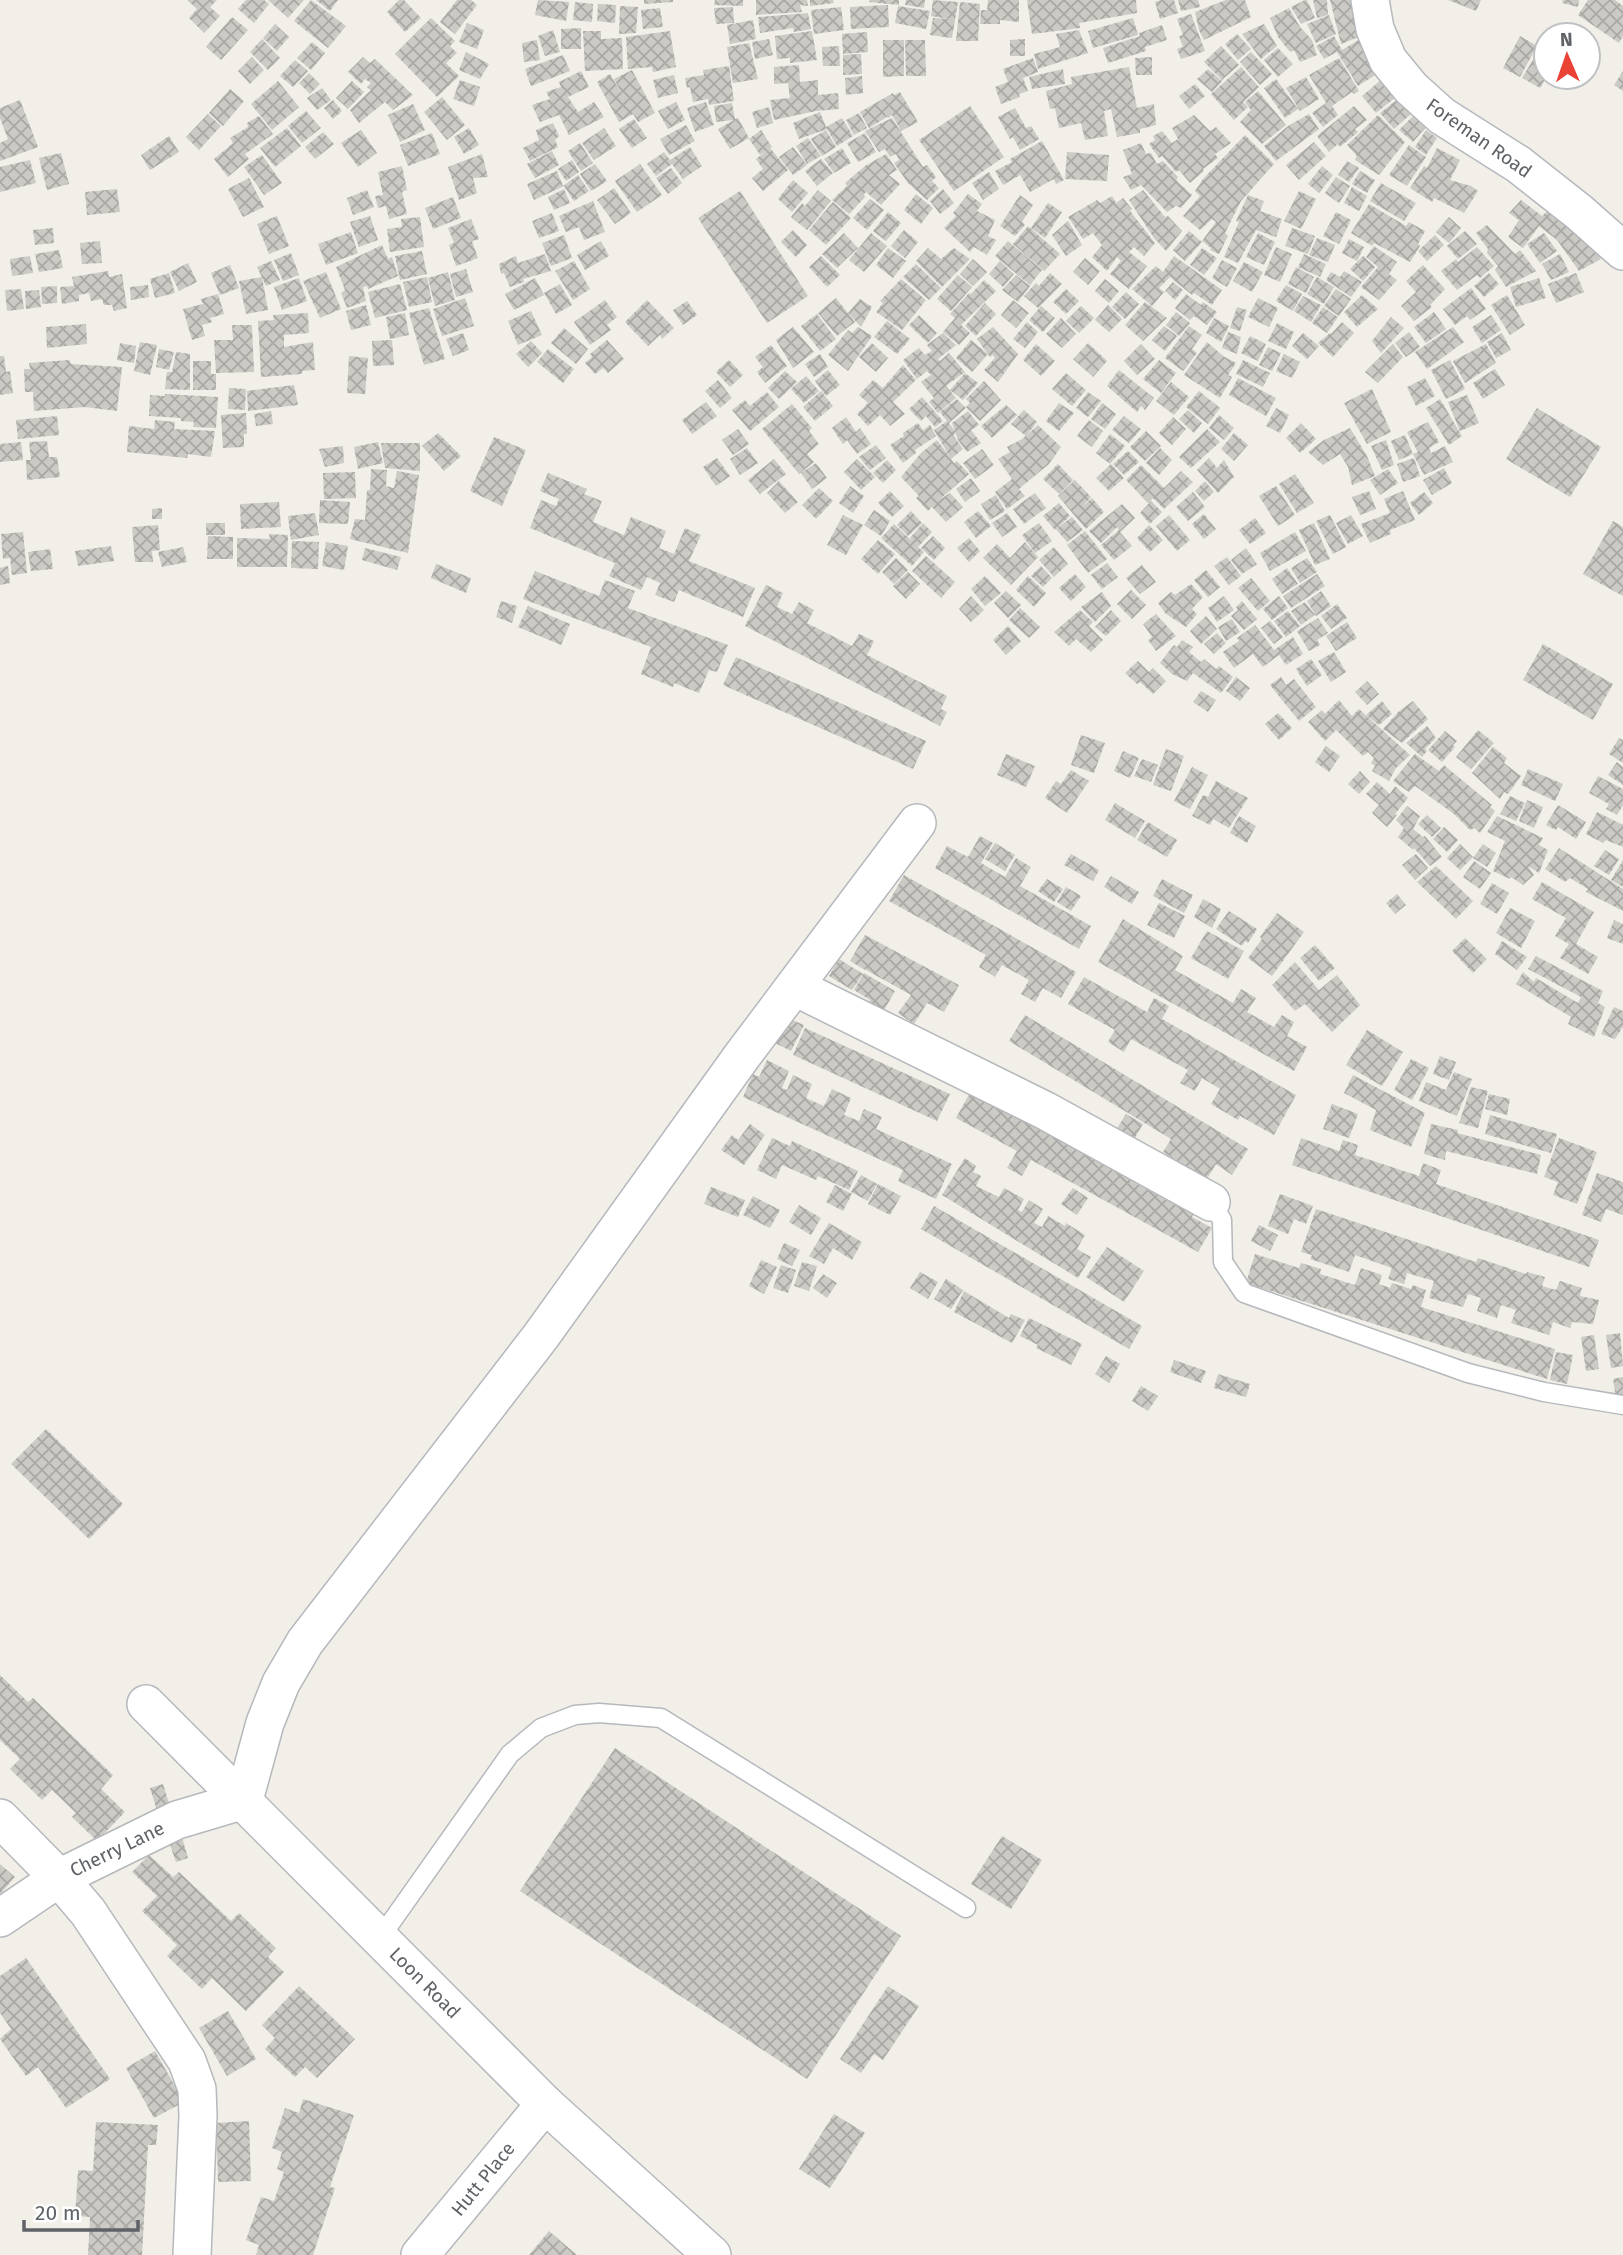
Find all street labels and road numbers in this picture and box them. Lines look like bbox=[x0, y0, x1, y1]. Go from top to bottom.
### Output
street label: Foreman Road bbox=[1422, 93, 1536, 183]
street label: Cherry Lane bbox=[66, 1816, 168, 1882]
street label: Loon Road bbox=[385, 1943, 465, 2023]
street label: Hutt Place bbox=[446, 2137, 520, 2221]

